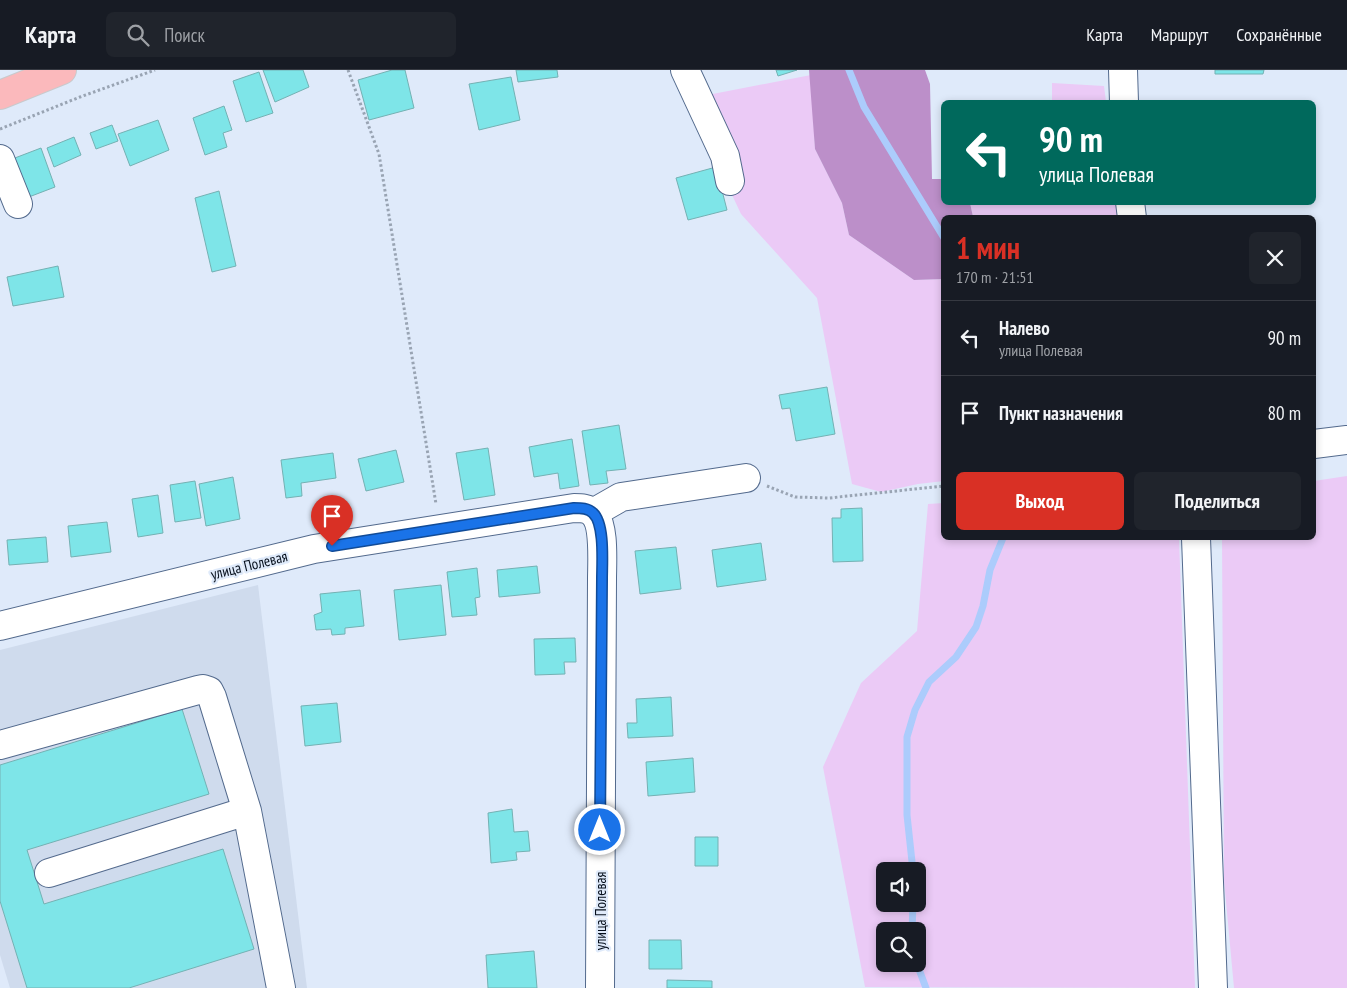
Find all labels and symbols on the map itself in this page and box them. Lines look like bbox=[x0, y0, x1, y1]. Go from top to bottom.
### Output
pin bbox=[311, 495, 353, 546]
street label: улица Полевая bbox=[209, 546, 290, 584]
position arrow bbox=[573, 803, 625, 855]
street label: улица Полевая bbox=[591, 872, 610, 950]

